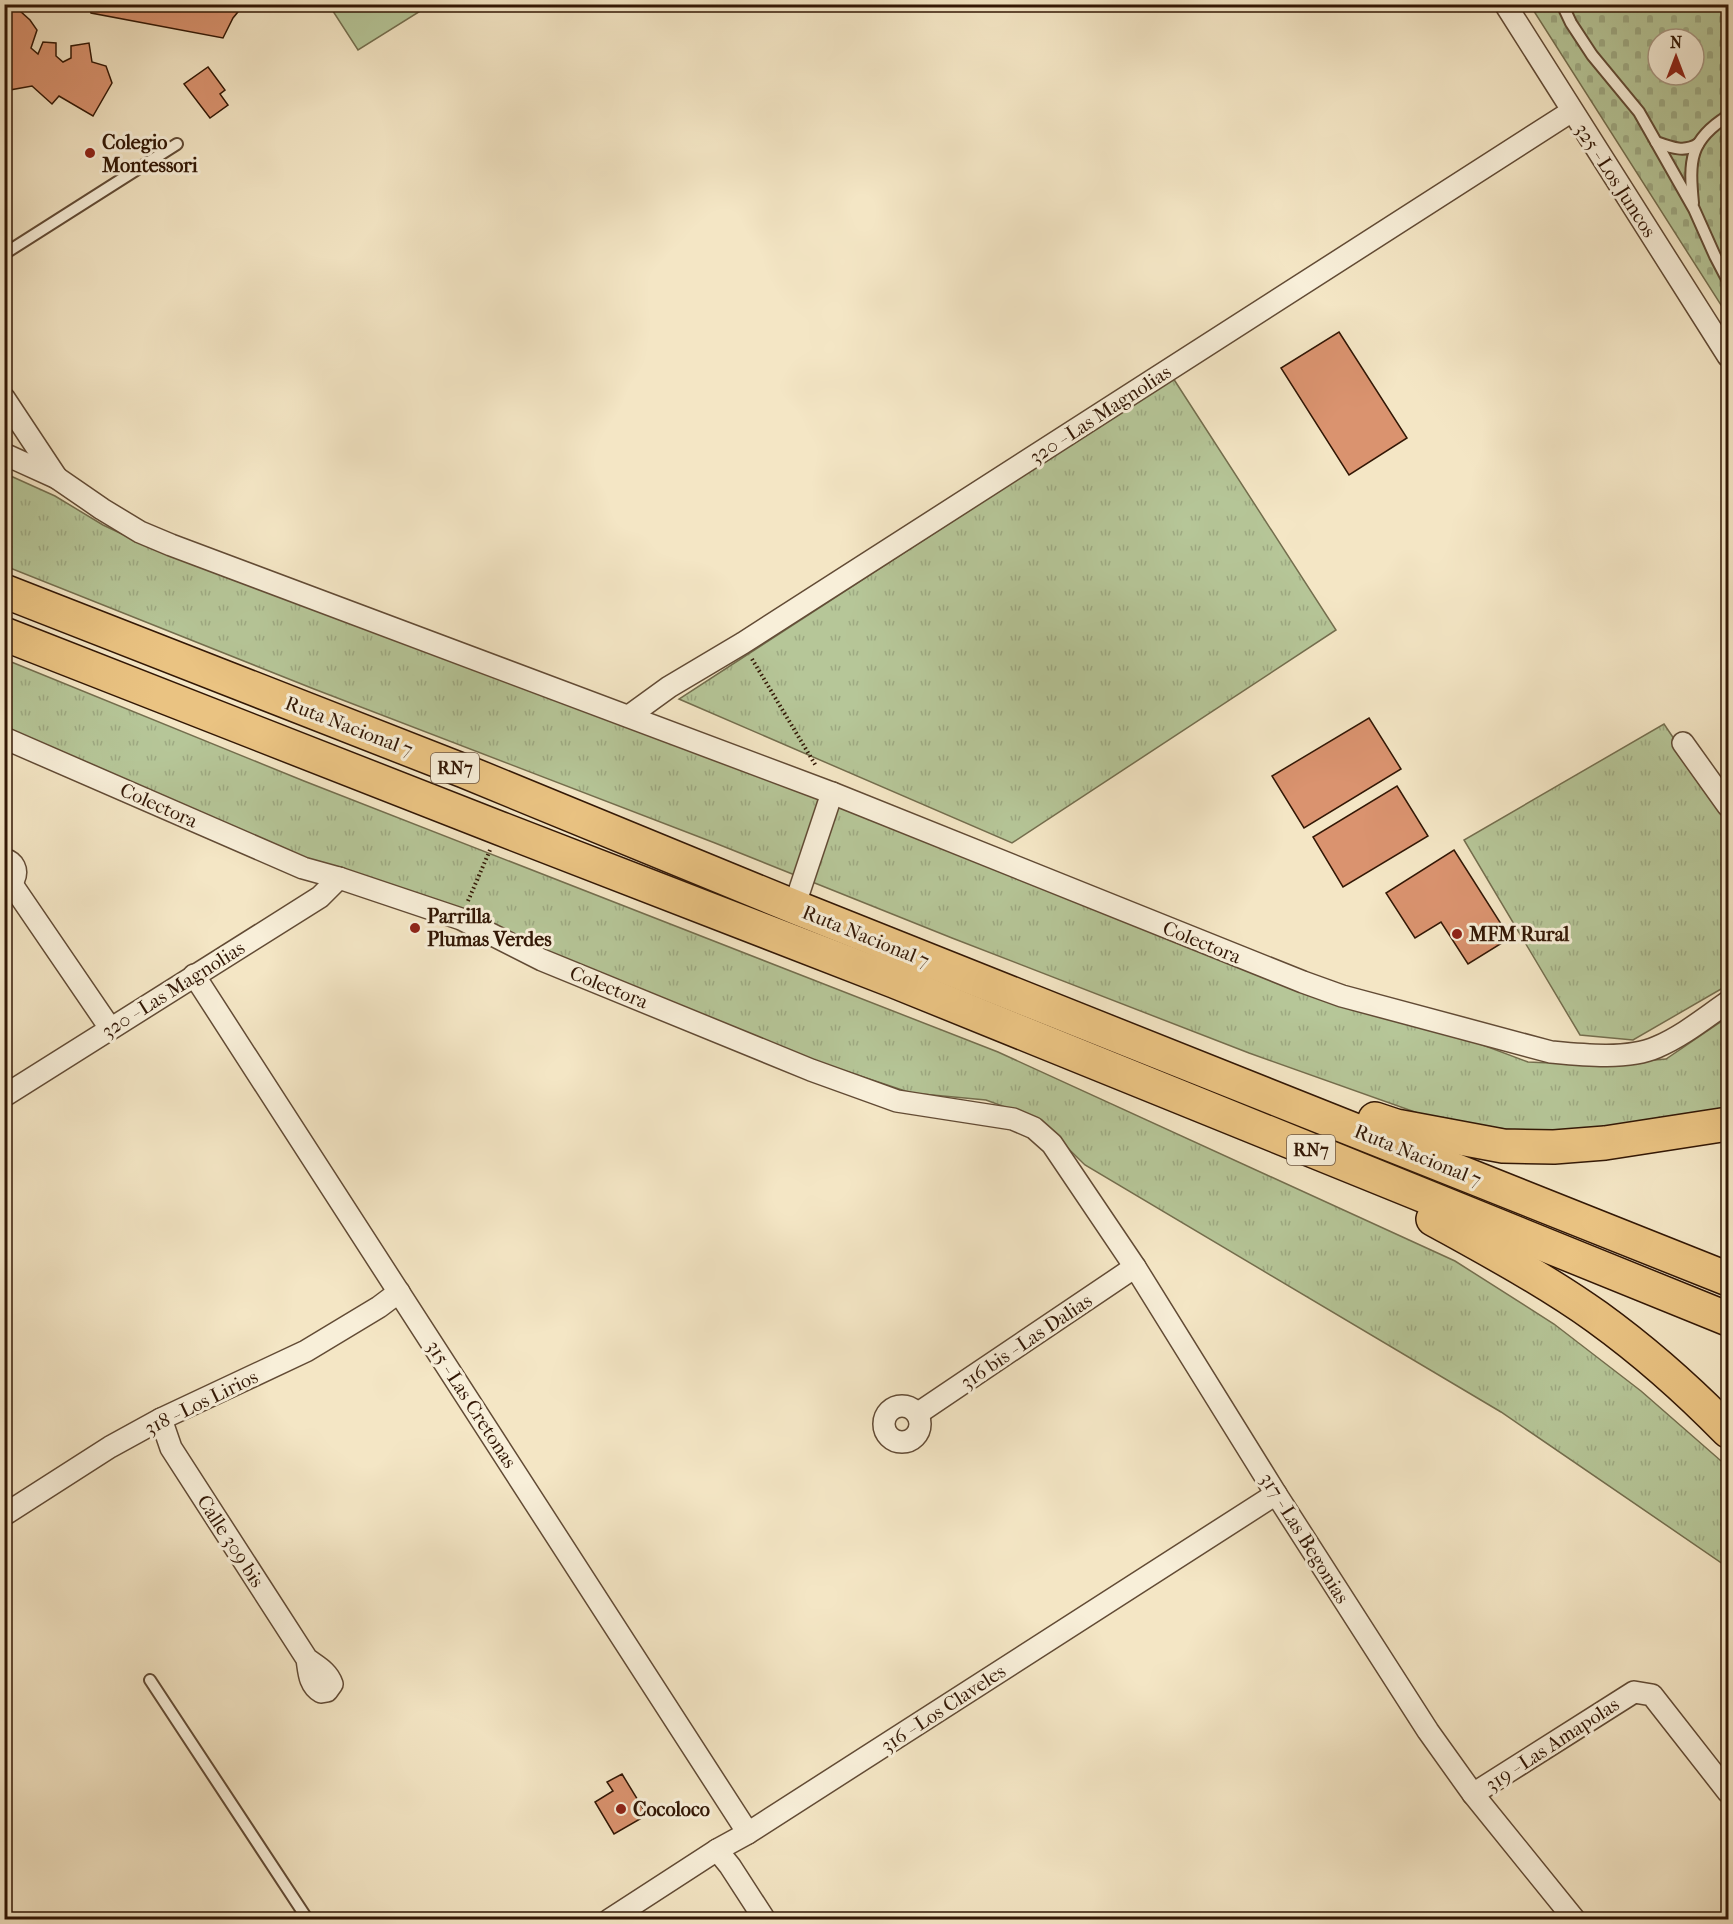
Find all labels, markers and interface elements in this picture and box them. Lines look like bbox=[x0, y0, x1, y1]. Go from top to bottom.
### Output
north arrow bbox=[1646, 27, 1706, 87]
text: N bbox=[1670, 33, 1683, 52]
street label: 325 - Los Juncos bbox=[1570, 119, 1661, 242]
place label: Colegio Montessori bbox=[101, 131, 199, 177]
marker: Colegio Montessori bbox=[83, 146, 97, 160]
street label: 320 - Las Magnolias bbox=[1025, 360, 1175, 469]
street label: Ruta Nacional 7 bbox=[282, 692, 416, 762]
road number: RN7 bbox=[431, 753, 479, 783]
street label: Colectora bbox=[116, 778, 202, 833]
street label: Ruta Nacional 7 bbox=[799, 901, 933, 973]
place label: Parrilla Plumas Verdes bbox=[427, 905, 552, 951]
street label: Colectora bbox=[1159, 916, 1245, 969]
marker: Parrilla Plumas Verdes bbox=[408, 921, 422, 935]
place label: MFM Rural bbox=[1468, 923, 1570, 946]
marker: MFM Rural bbox=[1450, 927, 1464, 941]
street label: 320 - Las Magnolias bbox=[98, 936, 249, 1043]
street label: Colectora bbox=[566, 961, 652, 1014]
street label: Ruta Nacional 7 bbox=[1351, 1120, 1485, 1192]
road number: RN7 bbox=[1287, 1135, 1335, 1165]
street label: 316 bis - Las Dalias bbox=[956, 1289, 1096, 1394]
street label: 315 - Las Cretonas bbox=[422, 1336, 521, 1472]
street label: 318 - Los Lirios bbox=[141, 1365, 261, 1440]
street label: 317 - Las Begonias bbox=[1255, 1469, 1354, 1608]
street label: Calle 309 bis bbox=[192, 1491, 269, 1592]
street label: 316 - Los Claveles bbox=[877, 1660, 1010, 1757]
street label: 319 - Las Amapolas bbox=[1481, 1693, 1623, 1796]
place label: Cocoloco bbox=[633, 1798, 710, 1821]
marker: Cocoloco bbox=[614, 1802, 628, 1816]

